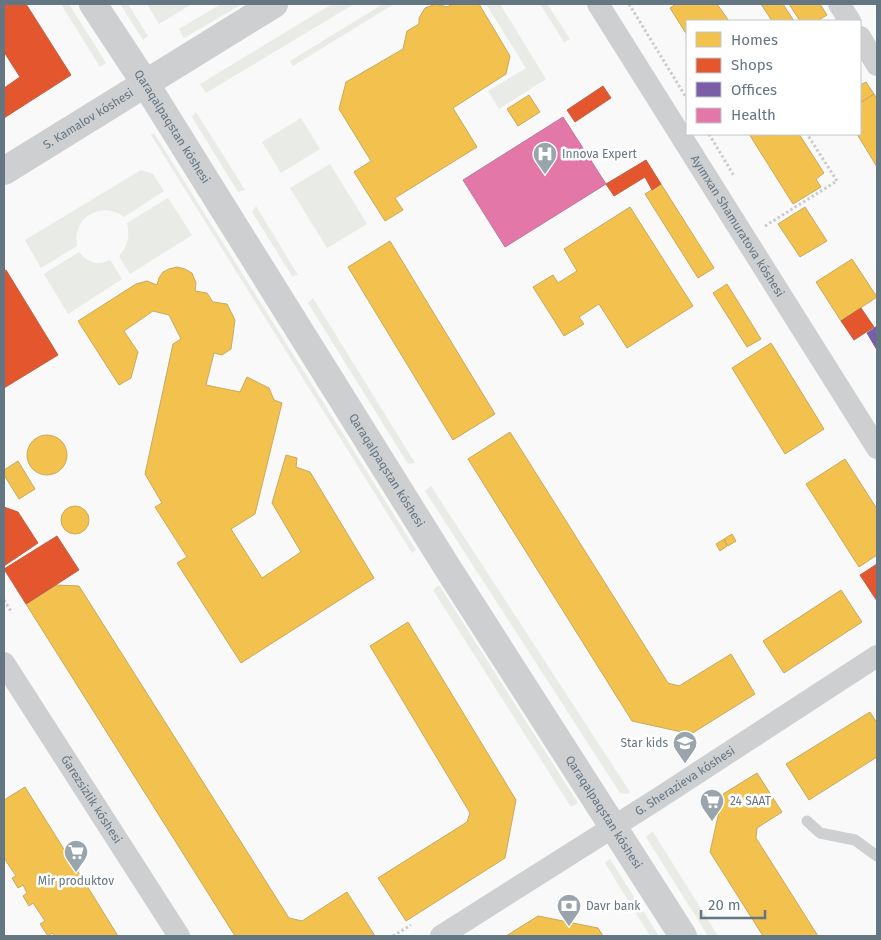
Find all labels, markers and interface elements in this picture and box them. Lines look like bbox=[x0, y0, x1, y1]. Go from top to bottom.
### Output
legend bbox=[686, 20, 861, 135]
text: Homes bbox=[731, 31, 778, 49]
text: Shops bbox=[731, 56, 773, 74]
street label: Qaraqalpaqstan kóshesi bbox=[131, 67, 213, 186]
text: Offices bbox=[731, 81, 777, 99]
street label: S. Kamalov kóshesi bbox=[40, 86, 136, 152]
text: Health bbox=[731, 106, 776, 124]
hospital icon: Innova Expert bbox=[532, 141, 558, 175]
place label: Innova Expert bbox=[562, 147, 638, 161]
street label: Ayımxan Shamuratova kóshesi bbox=[688, 152, 787, 299]
street label: Qaraqalpaqstan kóshesi bbox=[346, 411, 427, 530]
school or university icon: Star kids bbox=[672, 730, 698, 764]
place label: Star kids bbox=[621, 736, 668, 750]
street label: G. Sherazieva kóshesi bbox=[632, 743, 738, 818]
street label: Ǵarezsizlik kóshesi bbox=[58, 752, 125, 846]
street label: Qaraqalpaqstan kóshesi bbox=[563, 753, 645, 871]
supermarket icon: 24 SAAT bbox=[699, 788, 725, 822]
place label: 24 SAAT bbox=[730, 794, 772, 808]
supermarket icon: Mir produktov bbox=[63, 839, 89, 873]
place label: Mir produktov bbox=[38, 874, 114, 888]
scale bar bbox=[701, 888, 765, 920]
bank icon: Davr bank bbox=[556, 893, 582, 927]
text: 20 m bbox=[708, 896, 741, 914]
place label: Davr bank bbox=[586, 899, 641, 913]

